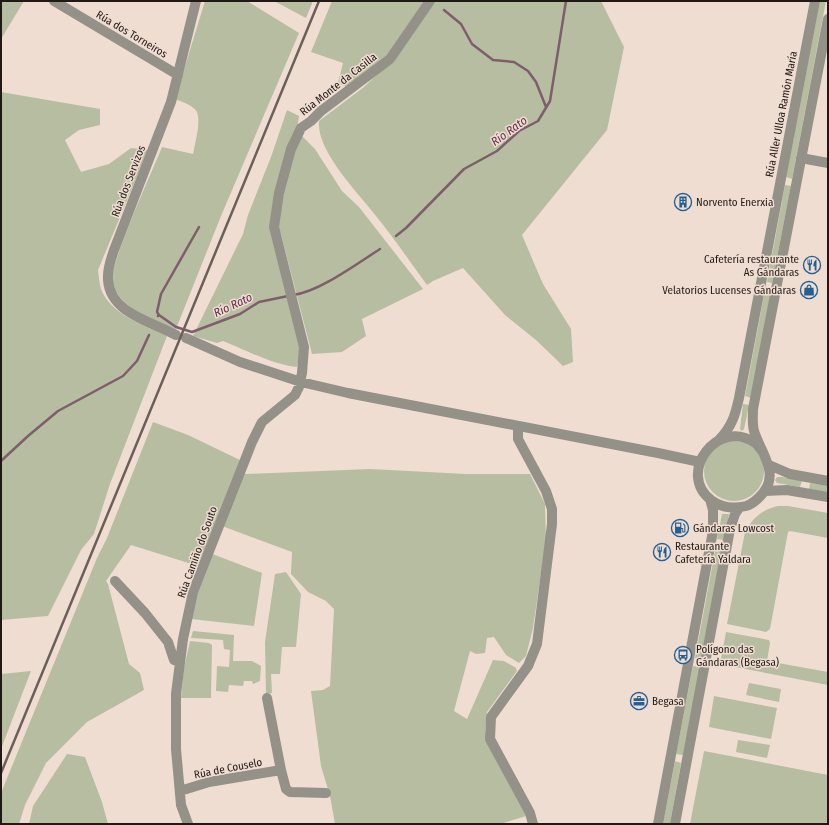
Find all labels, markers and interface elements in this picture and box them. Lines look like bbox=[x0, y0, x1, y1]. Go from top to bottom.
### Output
street label: Rúa dos Torneiros bbox=[94, 8, 170, 61]
street label: Rúa Monte da Casilla bbox=[297, 50, 379, 118]
street label: Rúa Aller Ulloa Ramón María bbox=[763, 50, 800, 178]
water label: Río Rato bbox=[488, 113, 530, 149]
street label: Rúa dos Servizos bbox=[109, 143, 148, 219]
building icon: Norvento Enerxia bbox=[673, 192, 693, 212]
place label: Norvento Enerxia bbox=[696, 196, 773, 209]
place label: Cafetería restaurante As Gándaras bbox=[704, 253, 799, 279]
restaurant icon: Cafetería restaurante As Gándaras bbox=[802, 255, 822, 275]
shop icon: Velatorios Lucenses Gándaras bbox=[799, 280, 819, 300]
place label: Velatorios Lucenses Gándaras bbox=[662, 284, 796, 297]
water label: Río Rato bbox=[211, 290, 255, 320]
street label: Rúa Camiño do Souto bbox=[175, 504, 220, 600]
fuel station icon: Gándaras Lowcost bbox=[670, 518, 690, 538]
place label: Gándaras Lowcost bbox=[693, 522, 774, 535]
place label: Restaurante Cafetería Yaldara bbox=[675, 540, 751, 566]
restaurant icon: Restaurante Cafetería Yaldara bbox=[652, 542, 672, 562]
place label: Polígono das Gándaras (Begasa) bbox=[696, 643, 779, 669]
bus stop icon: Polígono das Gándaras (Begasa) bbox=[673, 645, 693, 665]
office icon: Begasa bbox=[629, 691, 649, 711]
place label: Begasa bbox=[652, 695, 684, 708]
street label: Rúa de Couselo bbox=[193, 755, 264, 781]

